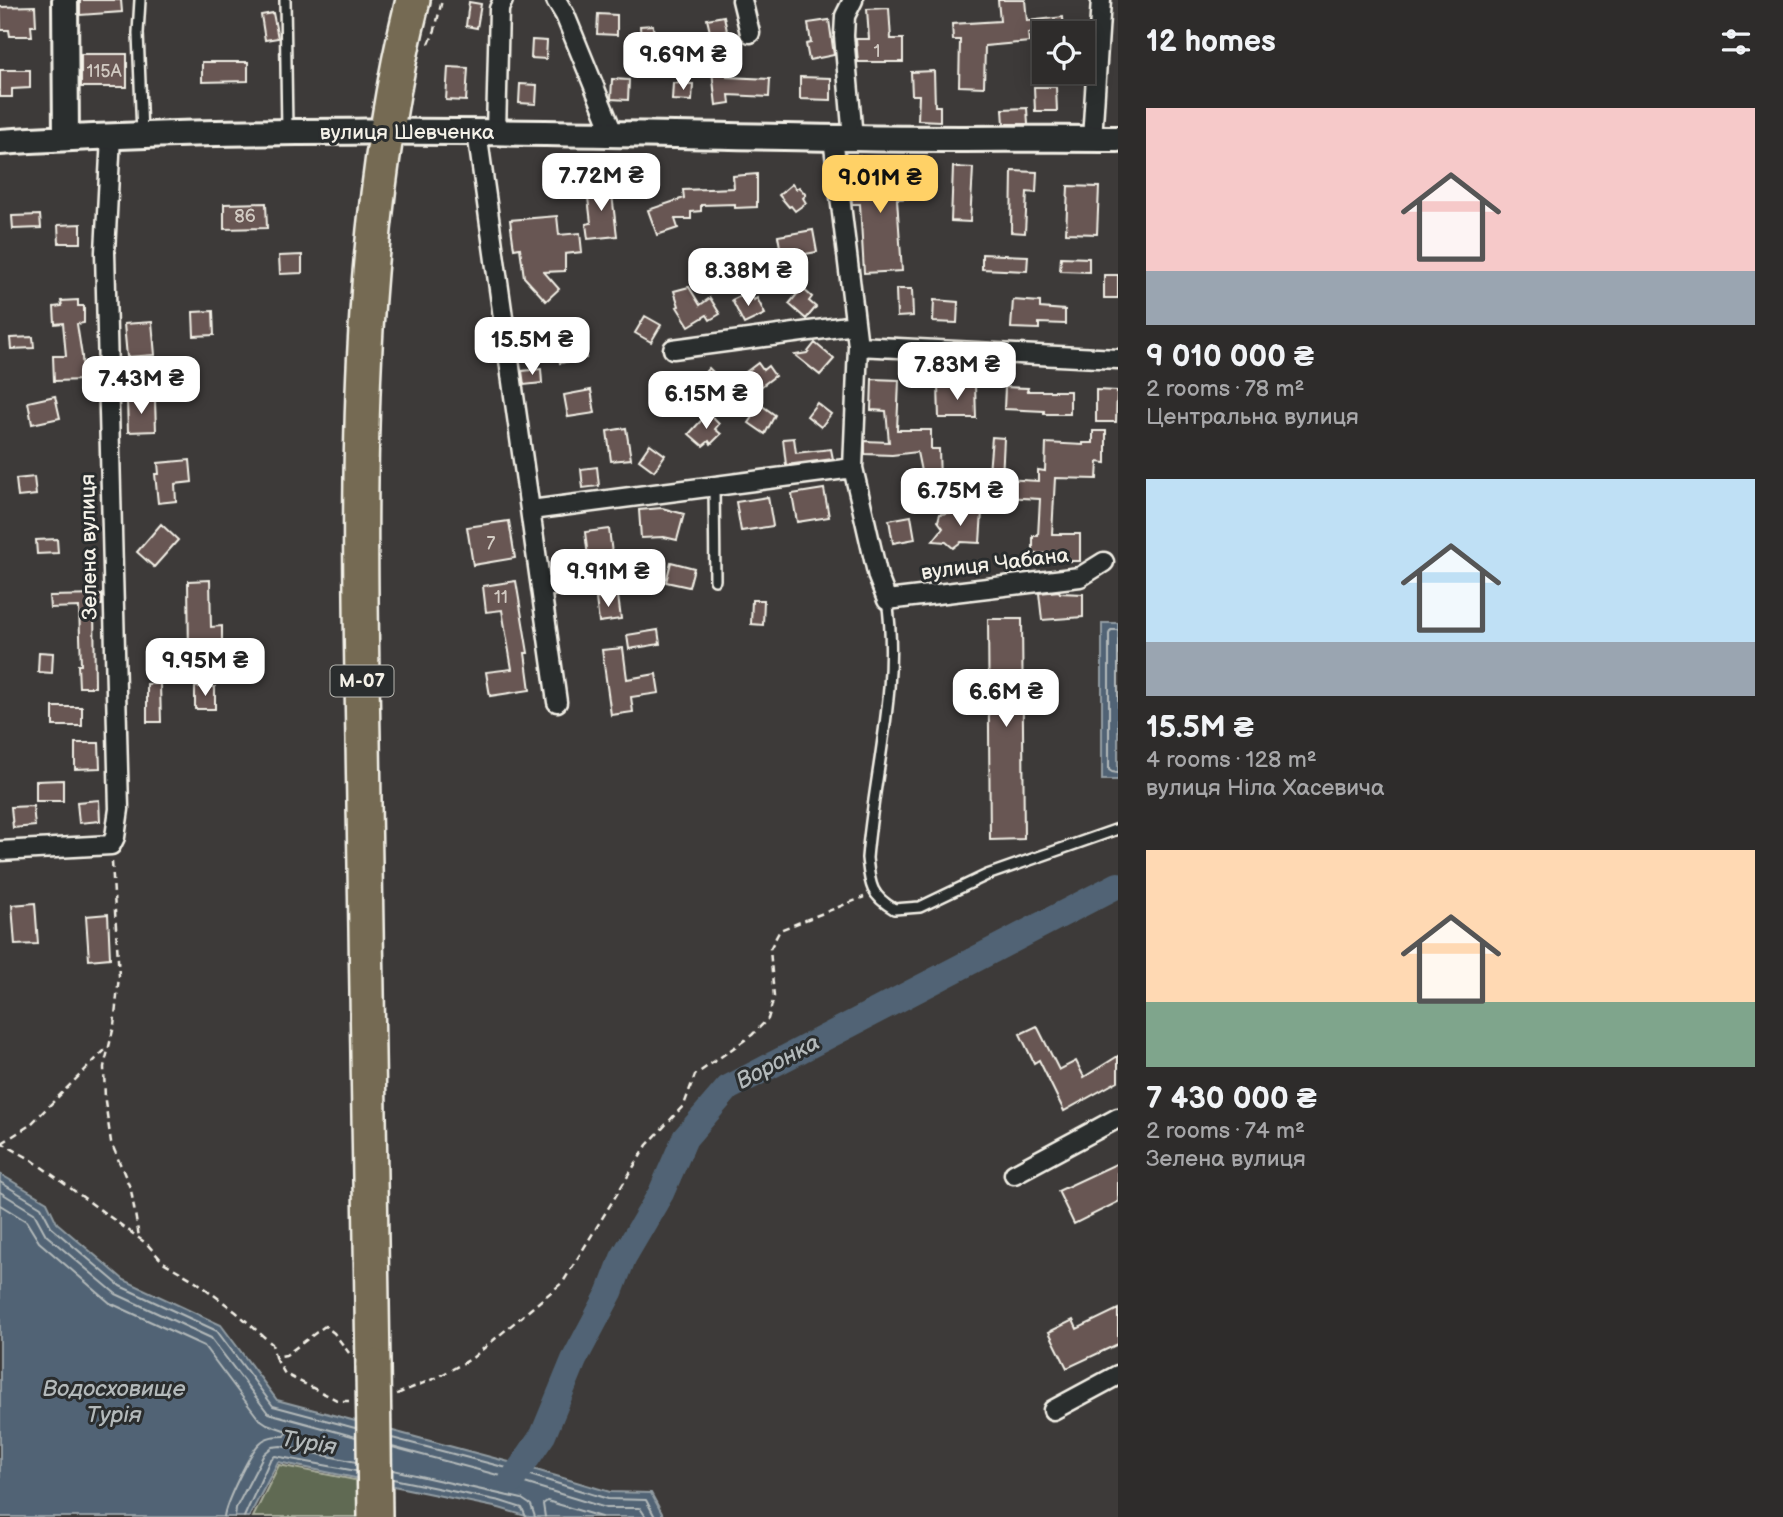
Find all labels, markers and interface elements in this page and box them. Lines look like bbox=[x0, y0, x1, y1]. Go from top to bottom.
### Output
map controls bbox=[1032, 21, 1095, 84]
button: locate bbox=[1032, 21, 1095, 84]
icon: filters bbox=[1717, 23, 1755, 61]
text: 12 homes bbox=[1146, 24, 1276, 60]
pin: 9.69M ₴ bbox=[618, 32, 748, 92]
text: 9.69M ₴ bbox=[639, 41, 727, 69]
house number: 1 bbox=[874, 41, 880, 62]
house number: 115А bbox=[86, 61, 122, 82]
street label: вулиця Шевченка bbox=[320, 120, 495, 145]
pin: 7.72M ₴ bbox=[536, 154, 666, 213]
icon: home bbox=[1388, 154, 1514, 280]
pin: 9.01M ₴ bbox=[815, 156, 945, 215]
text: 7.72M ₴ bbox=[558, 162, 644, 190]
text: 9.01M ₴ bbox=[838, 164, 922, 192]
house number: 86 bbox=[234, 206, 256, 227]
pin: 8.38M ₴ bbox=[683, 248, 813, 308]
text: 8.38M ₴ bbox=[704, 257, 792, 285]
pin: 15.5M ₴ bbox=[467, 318, 597, 377]
text: 15.5M ₴ bbox=[491, 326, 573, 354]
text: 9 010 000 ₴ bbox=[1146, 339, 1314, 375]
pin: 7.83M ₴ bbox=[892, 342, 1022, 402]
text: 7.83M ₴ bbox=[914, 351, 1000, 379]
pin: 7.43M ₴ bbox=[76, 356, 206, 416]
text: 7.43M ₴ bbox=[98, 365, 184, 393]
pin: 6.15M ₴ bbox=[641, 372, 771, 431]
text: 2 rooms · 78 m² bbox=[1146, 375, 1304, 403]
text: 6.15M ₴ bbox=[664, 380, 748, 408]
text: Центральна вулиця bbox=[1146, 403, 1359, 431]
pin: 6.75M ₴ bbox=[895, 468, 1025, 528]
street label: Зелена вулиця bbox=[75, 474, 103, 620]
text: 6.75M ₴ bbox=[917, 477, 1003, 505]
icon: home bbox=[1388, 525, 1514, 651]
house number: 7 bbox=[487, 533, 496, 554]
street label: вулиця Чабана bbox=[920, 542, 1071, 585]
pin: 9.91M ₴ bbox=[543, 550, 673, 609]
text: 9.91M ₴ bbox=[566, 558, 650, 586]
house number: 11 bbox=[494, 587, 508, 608]
pin: 9.95M ₴ bbox=[140, 638, 270, 698]
text: 9.95M ₴ bbox=[162, 647, 248, 675]
road number: М-07 bbox=[330, 666, 394, 696]
pin: 6.6M ₴ bbox=[949, 670, 1063, 729]
text: 6.6M ₴ bbox=[969, 678, 1043, 706]
text: 15.5M ₴ bbox=[1146, 710, 1254, 746]
text: 4 rooms · 128 m² bbox=[1146, 746, 1317, 774]
text: вулиця Ніла Хасевича bbox=[1146, 774, 1385, 802]
icon: home bbox=[1388, 896, 1514, 1022]
water label: Воронка bbox=[731, 1028, 825, 1096]
text: 7 430 000 ₴ bbox=[1146, 1081, 1317, 1117]
text: 2 rooms · 74 m² bbox=[1146, 1117, 1305, 1145]
text: Зелена вулиця bbox=[1146, 1145, 1306, 1173]
water label: Водосховище Турія bbox=[43, 1375, 186, 1429]
water label: Турія bbox=[279, 1425, 339, 1461]

